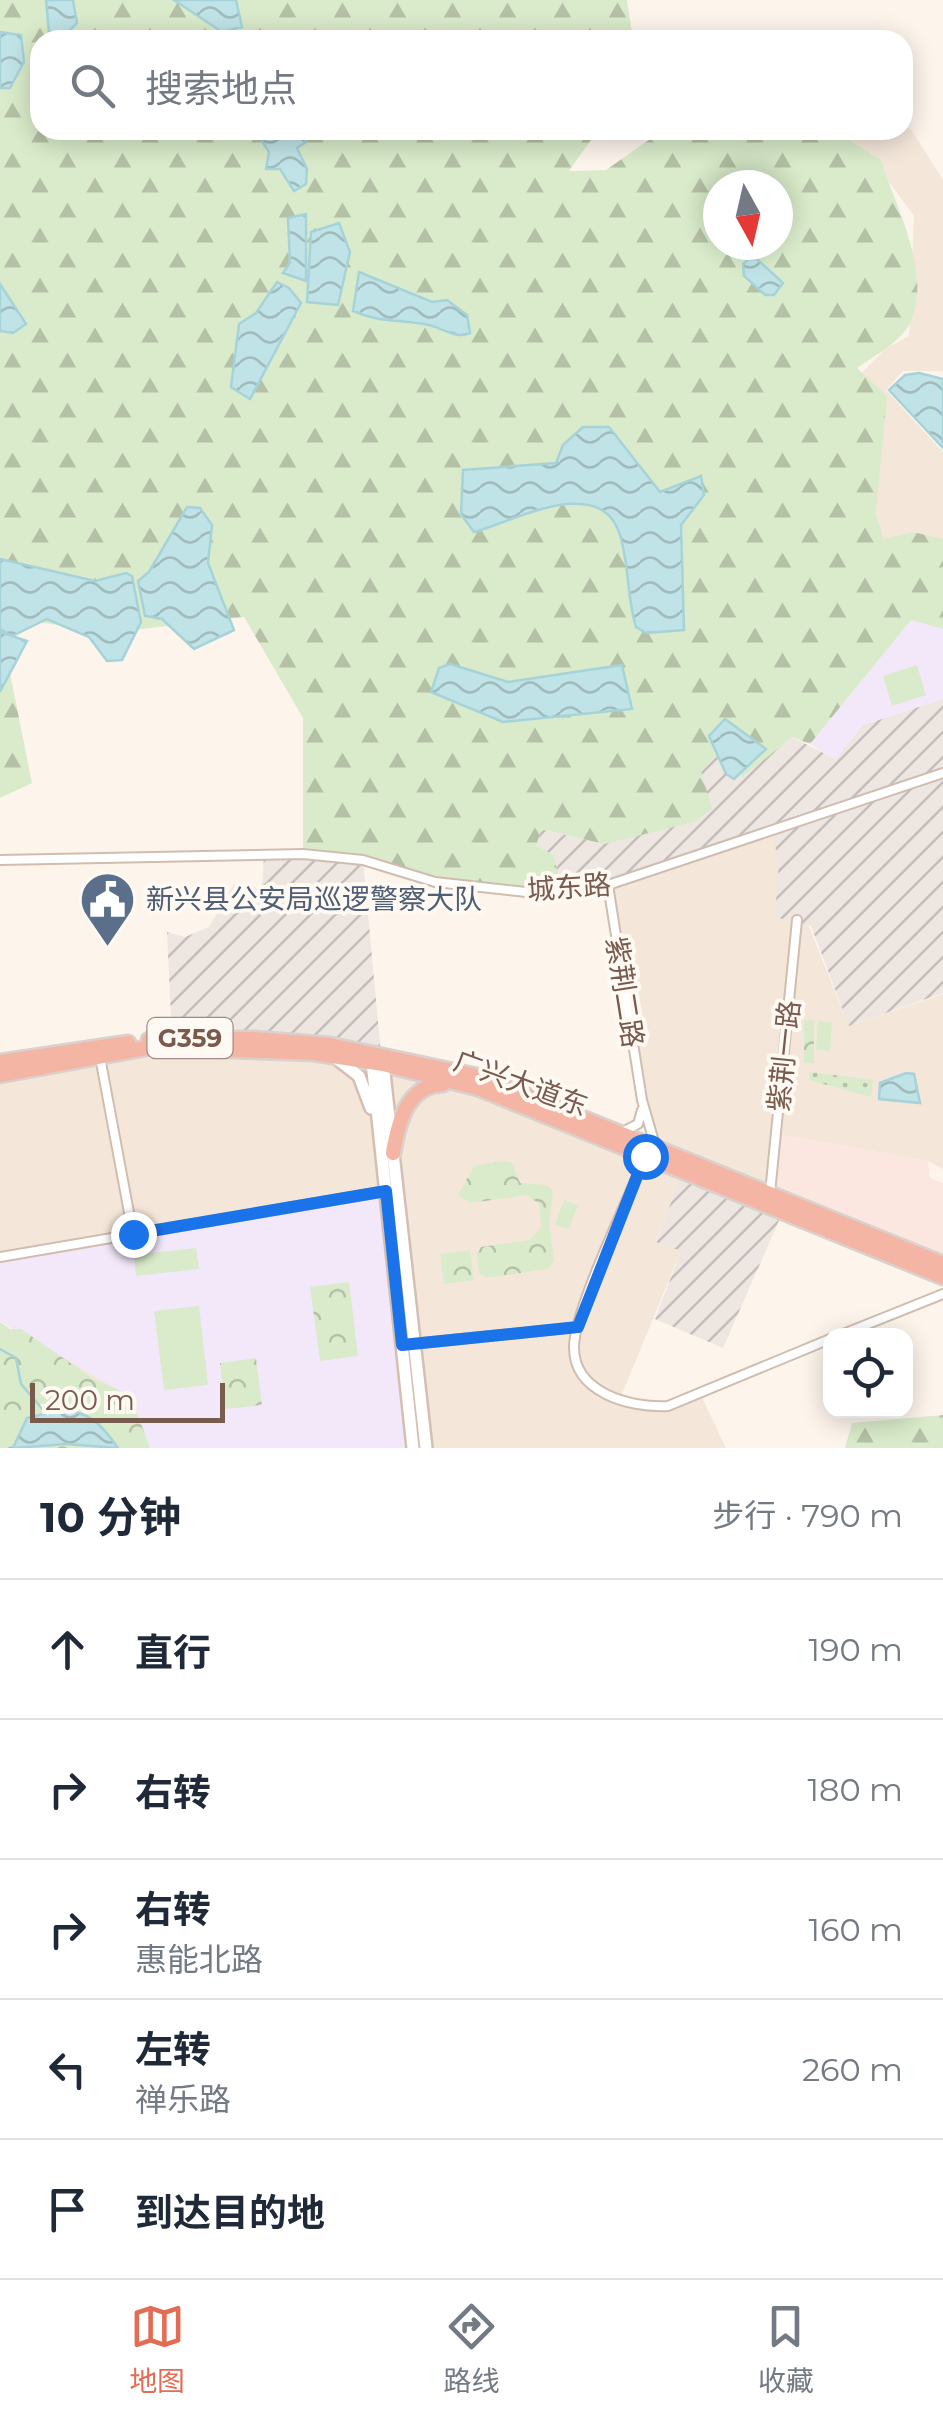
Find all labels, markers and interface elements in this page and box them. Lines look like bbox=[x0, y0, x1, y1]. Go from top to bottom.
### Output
search box bbox=[30, 30, 913, 140]
icon: search bbox=[65, 58, 120, 113]
text: 搜索地点 bbox=[145, 65, 297, 112]
north arrow bbox=[703, 170, 793, 260]
street label: 城东路 bbox=[526, 867, 612, 907]
public building icon: 新兴县公安局巡逻警察大队 bbox=[77, 869, 137, 948]
place label: 新兴县公安局巡逻警察大队 bbox=[146, 882, 482, 916]
street label: 紫荆二路 bbox=[599, 934, 651, 1050]
street label: 紫荆一路 bbox=[761, 999, 807, 1113]
road number: G359 bbox=[148, 1018, 232, 1058]
street label: 广兴大道东 bbox=[449, 1043, 593, 1123]
route start bbox=[623, 1134, 669, 1180]
route end bbox=[111, 1212, 157, 1258]
map controls bbox=[823, 1328, 913, 1418]
button: locate bbox=[823, 1328, 913, 1418]
scale bar bbox=[30, 1378, 225, 1422]
text: 200 m bbox=[45, 1383, 135, 1417]
text: 10 分钟 bbox=[40, 1491, 181, 1543]
text: 步行 · 790 m bbox=[712, 1496, 903, 1535]
icon: ahead bbox=[40, 1622, 95, 1677]
text: 直行 bbox=[135, 1629, 211, 1676]
text: 190 m bbox=[808, 1630, 903, 1669]
icon: right bbox=[40, 1762, 95, 1817]
text: 右转 bbox=[135, 1769, 211, 1816]
text: 180 m bbox=[808, 1770, 903, 1809]
text: 右转 bbox=[135, 1886, 211, 1933]
icon: right bbox=[40, 1902, 95, 1957]
text: 160 m bbox=[808, 1910, 903, 1949]
text: 惠能北路 bbox=[135, 1940, 263, 1979]
text: 左转 bbox=[135, 2026, 211, 2073]
icon: left bbox=[40, 2042, 95, 2097]
text: 260 m bbox=[802, 2050, 903, 2089]
text: 禅乐路 bbox=[135, 2080, 231, 2119]
icon: arrive bbox=[40, 2182, 95, 2237]
text: 到达目的地 bbox=[135, 2189, 325, 2236]
tab: 地图 bbox=[129, 2299, 185, 2399]
tab: 路线 bbox=[443, 2299, 500, 2399]
tab: 收藏 bbox=[758, 2299, 814, 2399]

